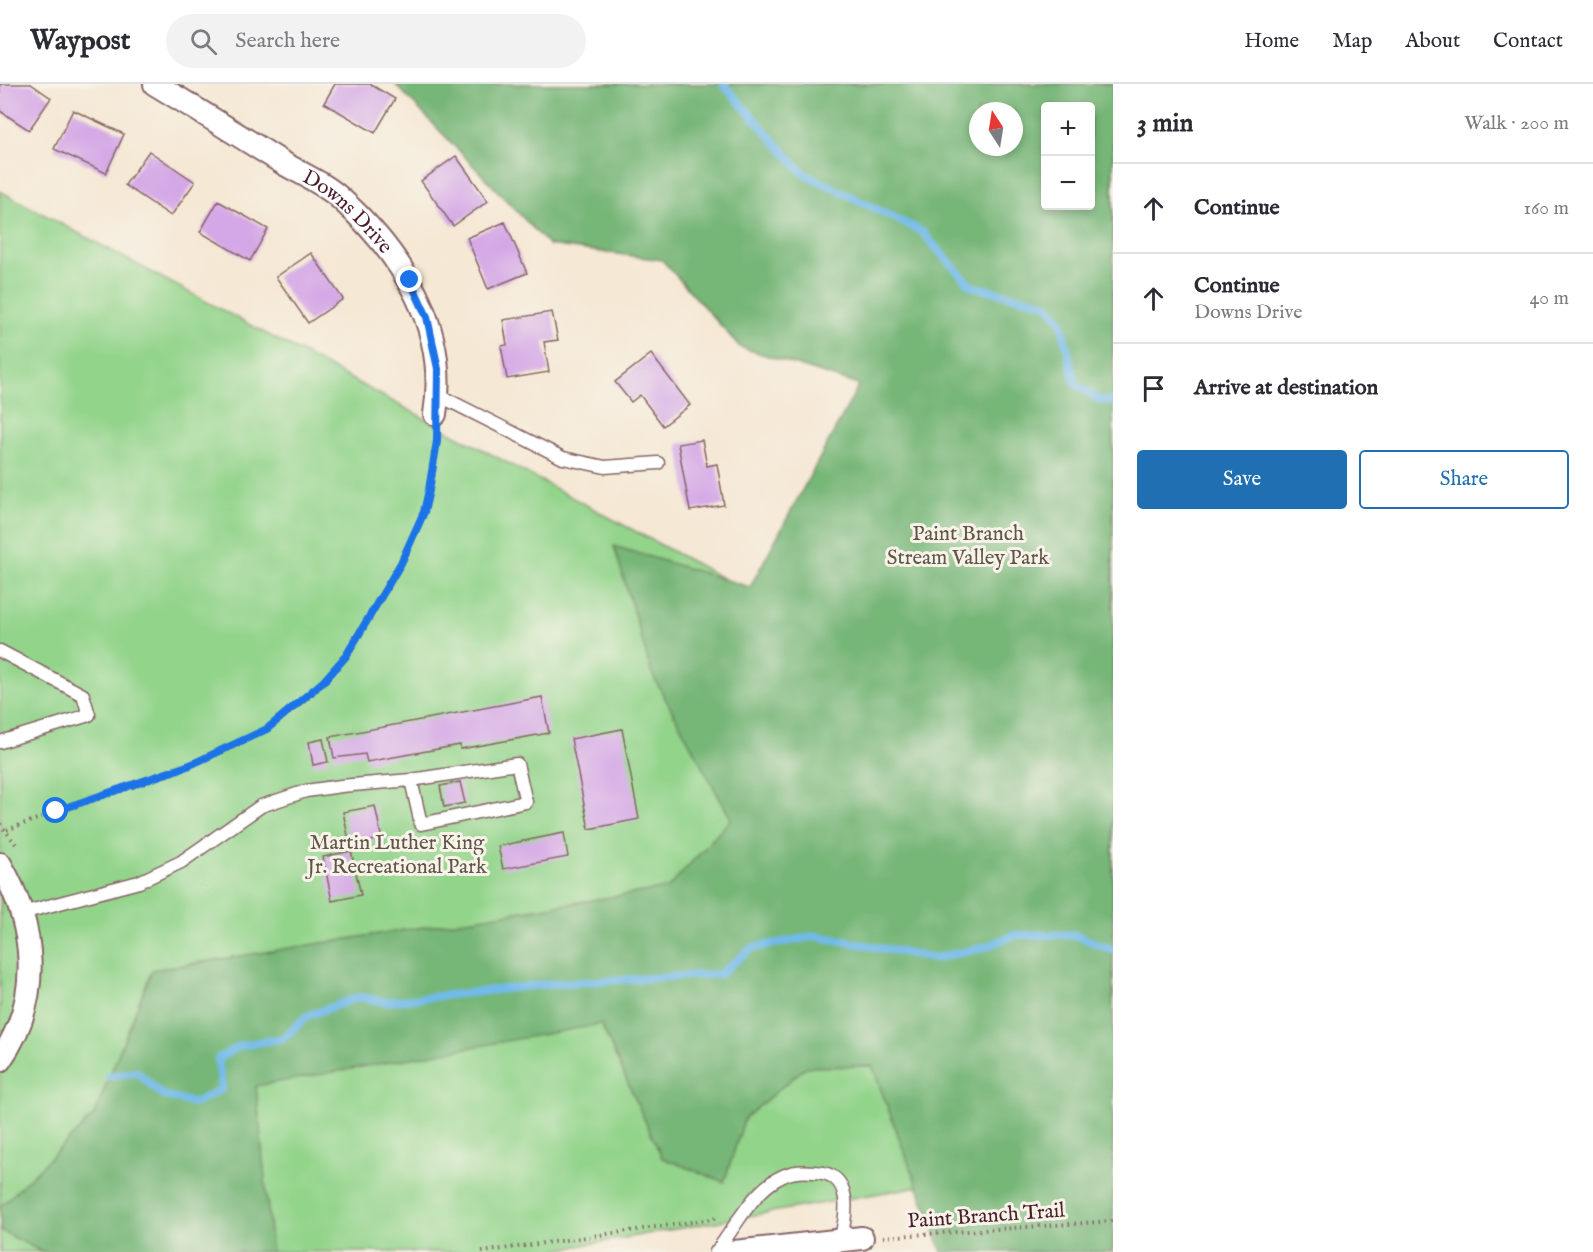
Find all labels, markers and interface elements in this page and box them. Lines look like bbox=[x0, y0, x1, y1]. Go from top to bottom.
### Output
search box bbox=[166, 14, 586, 68]
text: Waypost bbox=[30, 24, 130, 59]
icon: search bbox=[187, 25, 220, 58]
text: Search here bbox=[235, 27, 340, 55]
text: Home bbox=[1244, 28, 1299, 55]
text: Map bbox=[1332, 28, 1372, 55]
text: About bbox=[1405, 28, 1460, 55]
text: Contact bbox=[1493, 28, 1563, 55]
north arrow bbox=[969, 102, 1023, 156]
map controls bbox=[1041, 102, 1095, 210]
button: + bbox=[1041, 102, 1095, 156]
text: 3 min bbox=[1137, 107, 1193, 140]
text: Walk · 200 m bbox=[1464, 111, 1569, 136]
button: − bbox=[1041, 156, 1095, 210]
street label: Downs Drive bbox=[297, 164, 398, 260]
icon: ahead bbox=[1137, 192, 1170, 225]
text: Continue bbox=[1194, 194, 1280, 222]
text: 160 m bbox=[1523, 196, 1569, 221]
route end bbox=[396, 266, 422, 292]
text: Continue bbox=[1194, 272, 1280, 300]
icon: ahead bbox=[1137, 282, 1170, 315]
text: 40 m bbox=[1530, 286, 1569, 311]
text: Downs Drive bbox=[1194, 300, 1302, 325]
icon: arrive bbox=[1137, 372, 1170, 405]
text: Arrive at destination bbox=[1194, 374, 1378, 402]
button: Save bbox=[1137, 450, 1347, 509]
button: Share bbox=[1359, 450, 1569, 509]
park label: Paint Branch Stream Valley Park bbox=[887, 521, 1050, 572]
route start bbox=[42, 797, 68, 823]
park label: Martin Luther King Jr. Recreational Park bbox=[305, 830, 488, 881]
street label: Paint Branch Trail bbox=[906, 1197, 1066, 1235]

